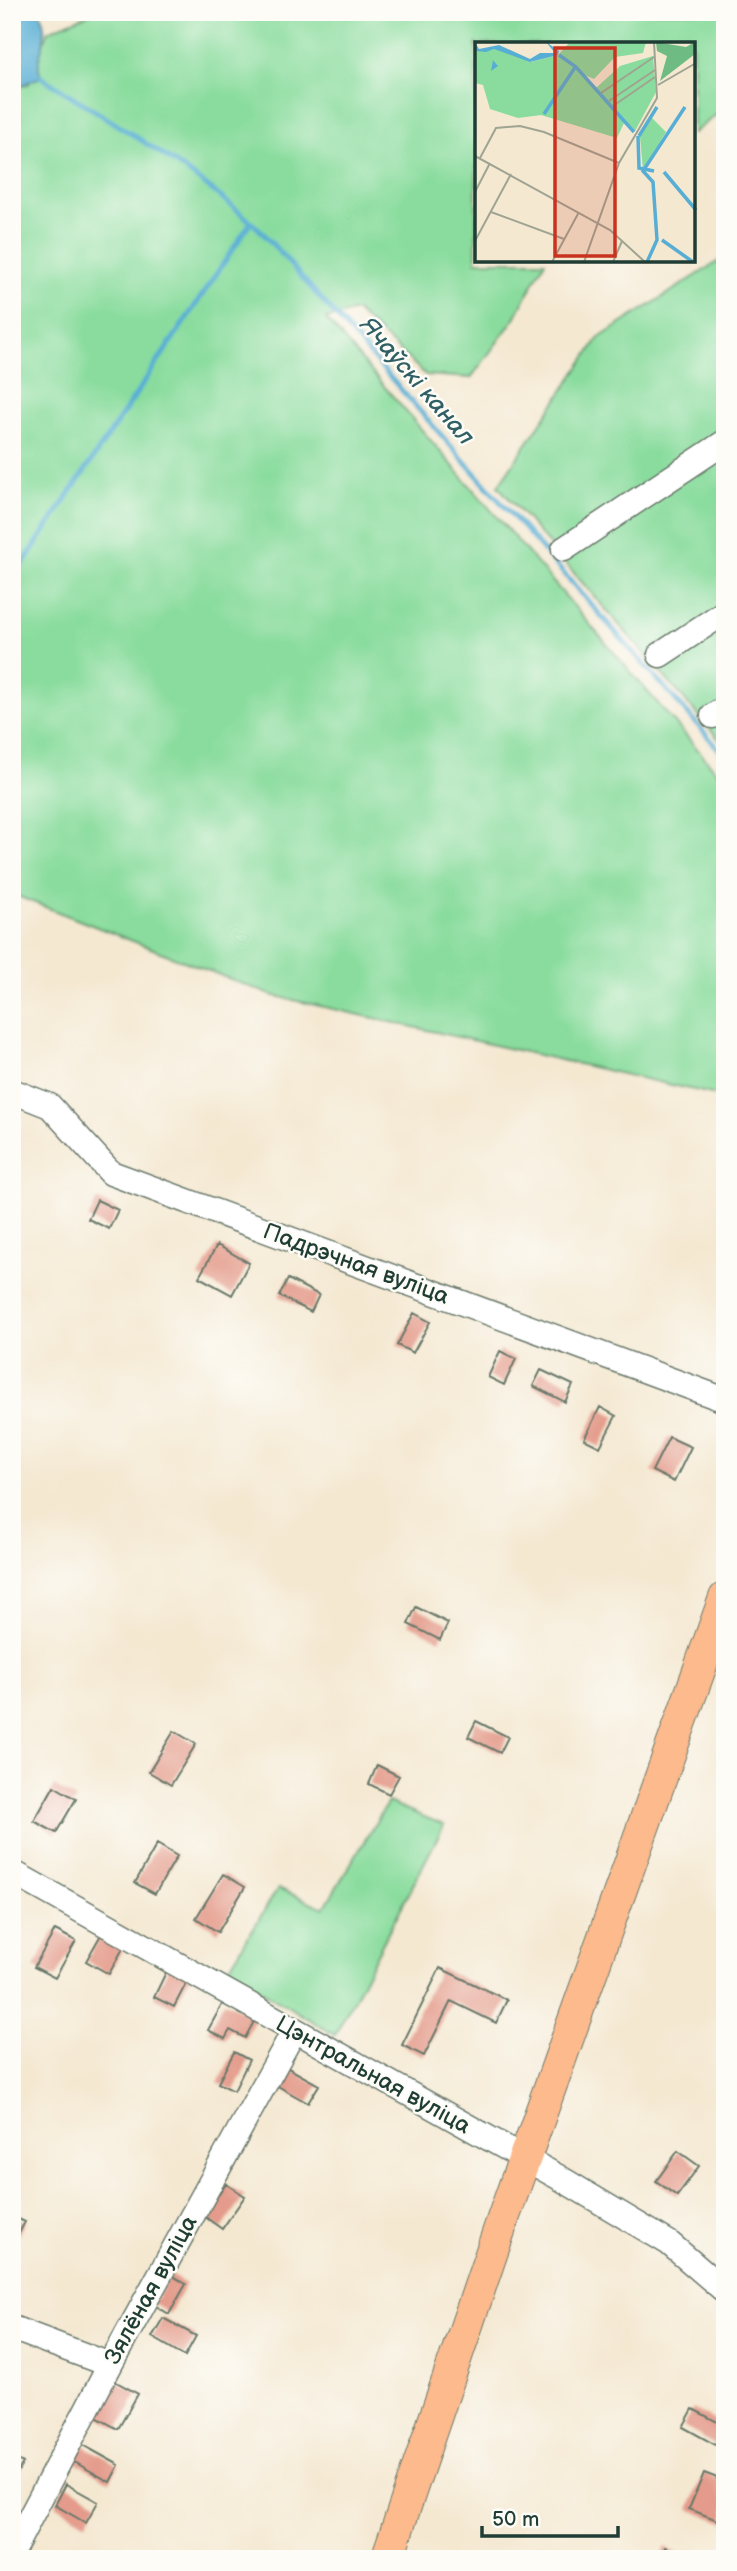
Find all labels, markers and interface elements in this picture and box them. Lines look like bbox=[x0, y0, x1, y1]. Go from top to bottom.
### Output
inset map bbox=[475, 42, 695, 262]
water label: Ячаўскі канал bbox=[353, 310, 481, 451]
street label: Падрэчная вуліца bbox=[259, 1217, 453, 1311]
street label: Цэнтральная вуліца bbox=[271, 2010, 476, 2140]
street label: Зялёная вуліца bbox=[99, 2210, 204, 2369]
scale bar bbox=[482, 2494, 618, 2538]
text: 50 m bbox=[492, 2507, 539, 2532]

